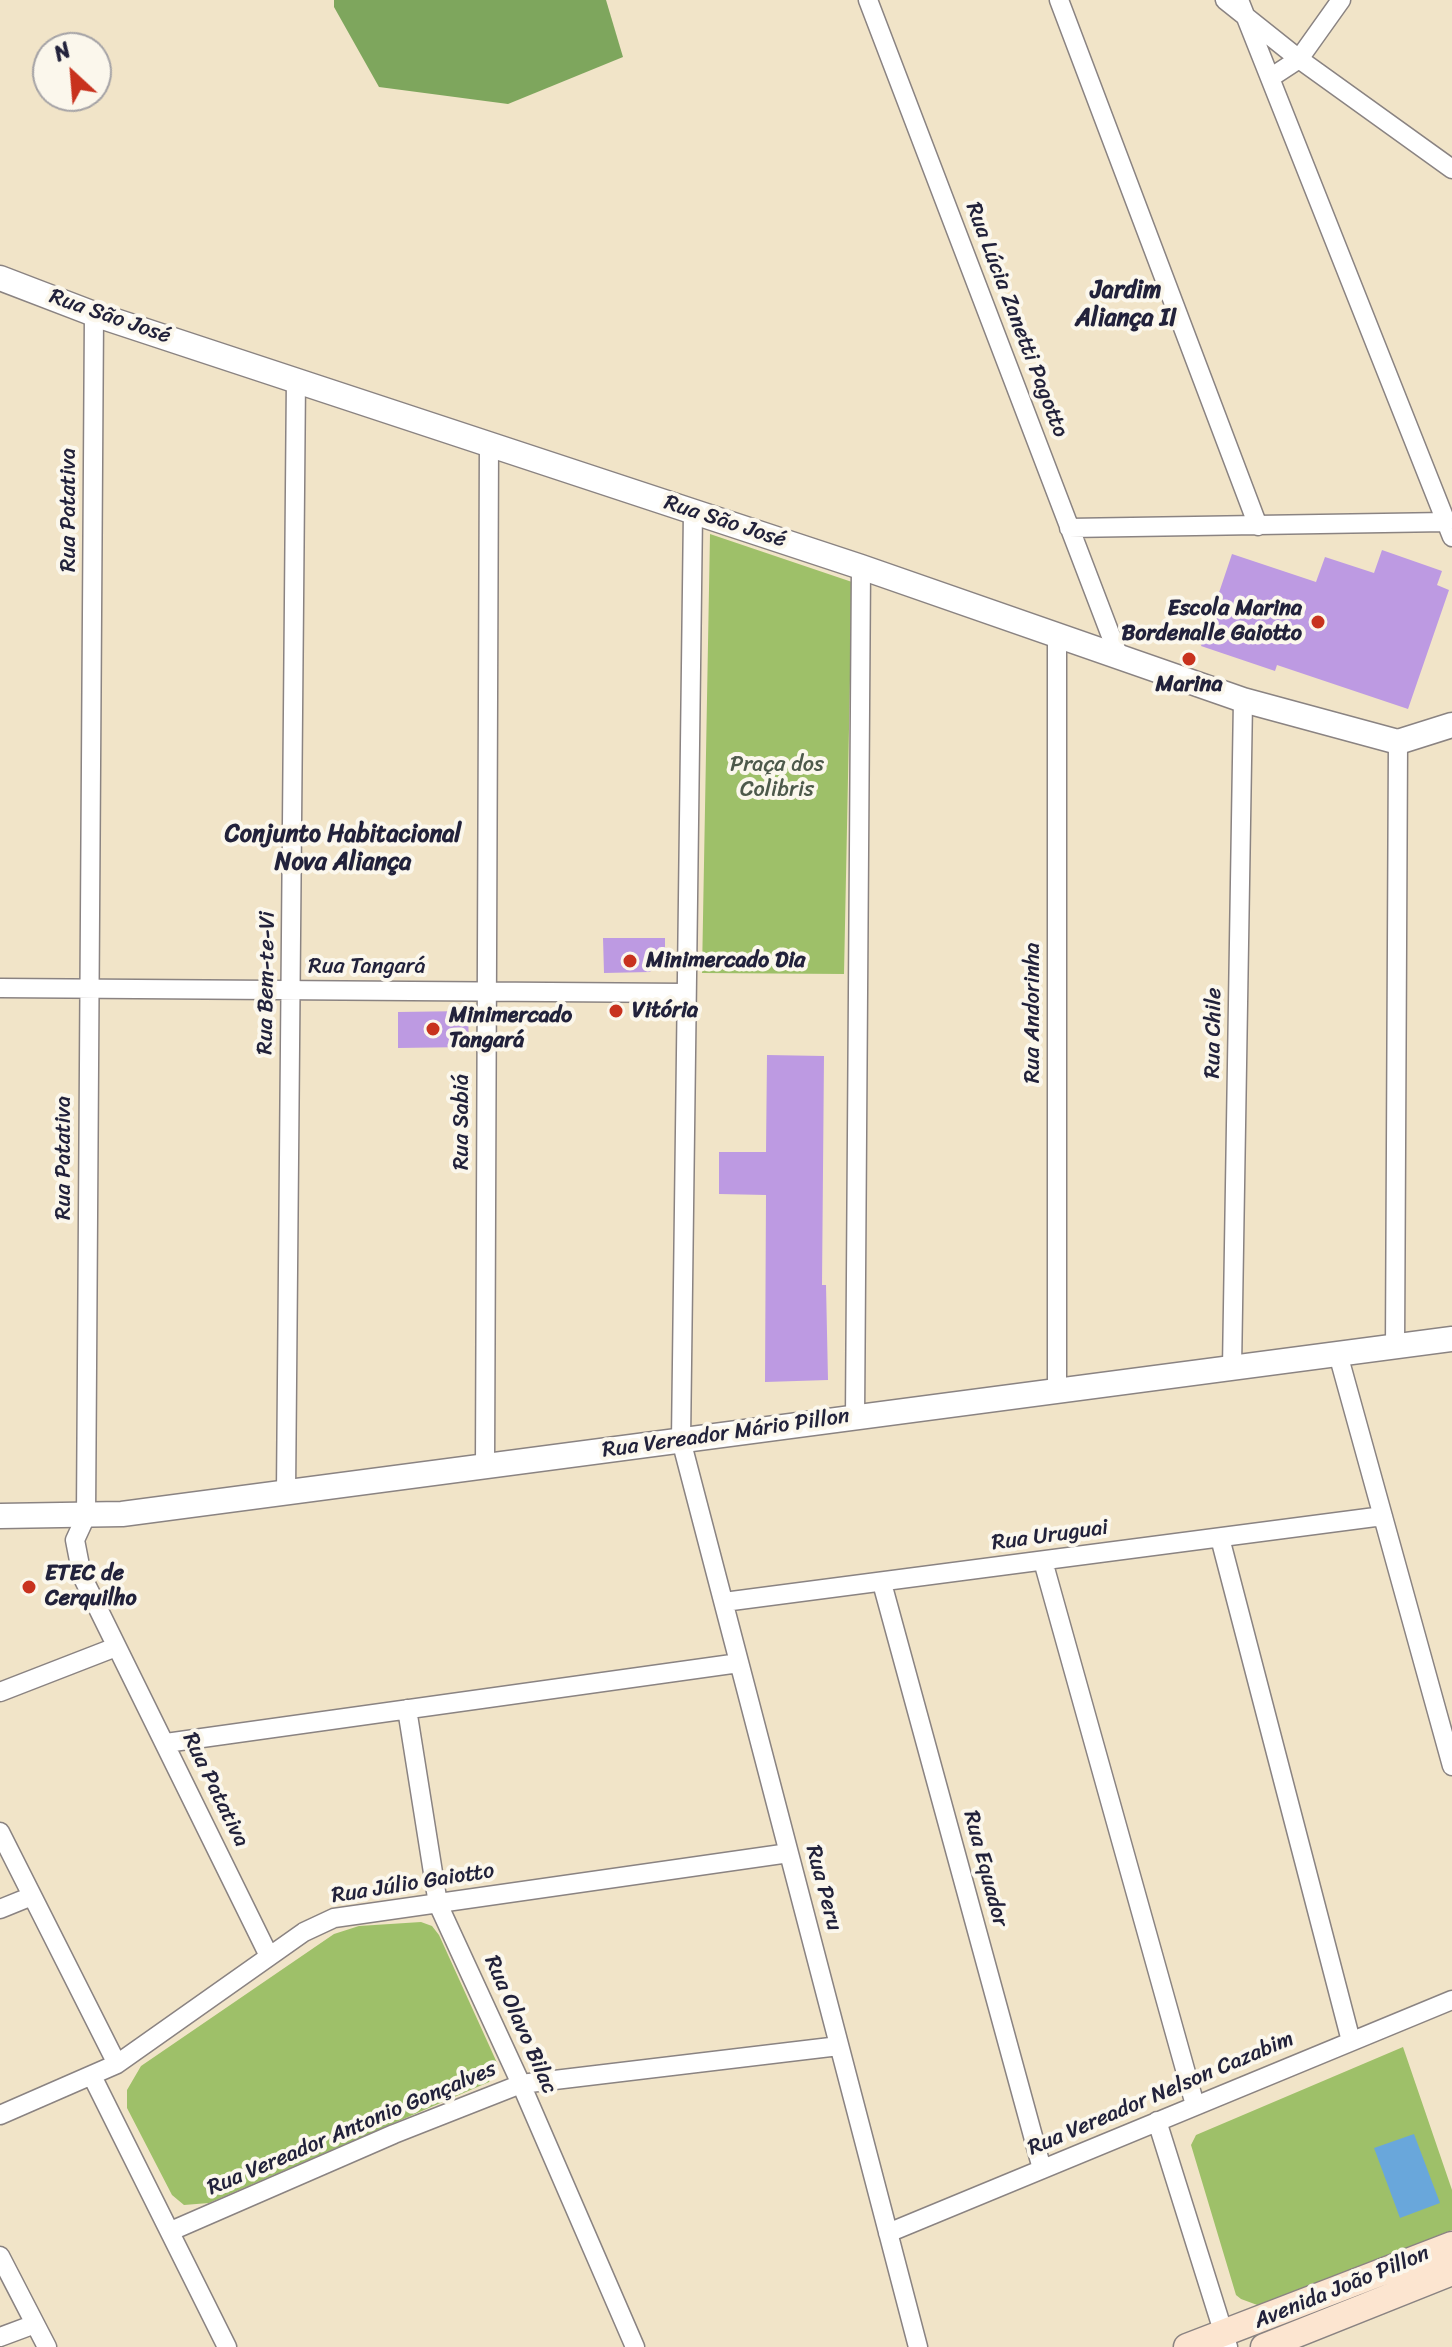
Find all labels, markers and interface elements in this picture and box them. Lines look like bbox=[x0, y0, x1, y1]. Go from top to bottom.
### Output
text: N bbox=[47, 31, 78, 73]
north arrow bbox=[32, 32, 112, 112]
street label: Rua Lúcia Zanetti Pagotto bbox=[959, 199, 1073, 441]
district label: Jardim Aliança II bbox=[1075, 277, 1177, 333]
street label: Rua São José bbox=[46, 284, 174, 350]
street label: Rua Patativa bbox=[56, 448, 82, 572]
street label: Rua São José bbox=[661, 490, 789, 554]
place label: Escola Marina Bordenalle Gaiotto bbox=[1121, 596, 1302, 648]
marker: Escola Marina Bordenalle Gaiotto bbox=[1309, 613, 1327, 631]
marker: Marina bbox=[1180, 650, 1198, 668]
place label: Marina bbox=[1156, 672, 1222, 698]
park label: Praça dos Colibris bbox=[730, 752, 824, 804]
district label: Conjunto Habitacional Nova Aliança bbox=[225, 821, 461, 877]
street label: Rua Bem-te-Vi bbox=[253, 911, 281, 1055]
street label: Rua Andorinha bbox=[1020, 943, 1046, 1083]
place label: Minimercado Dia bbox=[646, 948, 805, 974]
marker: Minimercado Dia bbox=[621, 952, 639, 970]
street label: Rua Tangará bbox=[308, 954, 426, 980]
street label: Rua Chile bbox=[1200, 987, 1228, 1079]
place label: Vitória bbox=[632, 998, 698, 1024]
marker: Vitória bbox=[607, 1002, 625, 1020]
place label: Minimercado Tangará bbox=[449, 1003, 572, 1054]
marker: Minimercado Tangará bbox=[424, 1020, 442, 1038]
street label: Rua Sabiá bbox=[449, 1074, 475, 1170]
street label: Rua Patativa bbox=[51, 1096, 77, 1220]
street label: Rua Vereador Mário Pillon bbox=[601, 1404, 851, 1464]
street label: Rua Uruguai bbox=[990, 1515, 1110, 1557]
place label: ETEC de Cerquilho bbox=[45, 1561, 137, 1612]
marker: ETEC de Cerquilho bbox=[20, 1578, 38, 1596]
street label: Rua Patativa bbox=[176, 1729, 254, 1851]
street label: Rua Equador bbox=[957, 1808, 1013, 1930]
street label: Rua Peru bbox=[799, 1842, 847, 1934]
street label: Rua Júlio Gaiotto bbox=[330, 1858, 496, 1910]
street label: Rua Olavo Bilac bbox=[478, 1952, 562, 2098]
street label: Rua Vereador Nelson Cazabim bbox=[1024, 2026, 1298, 2162]
street label: Rua Vereador Antonio Gonçalves bbox=[204, 2056, 500, 2202]
street label: Avenida João Pillon bbox=[1250, 2241, 1434, 2335]

